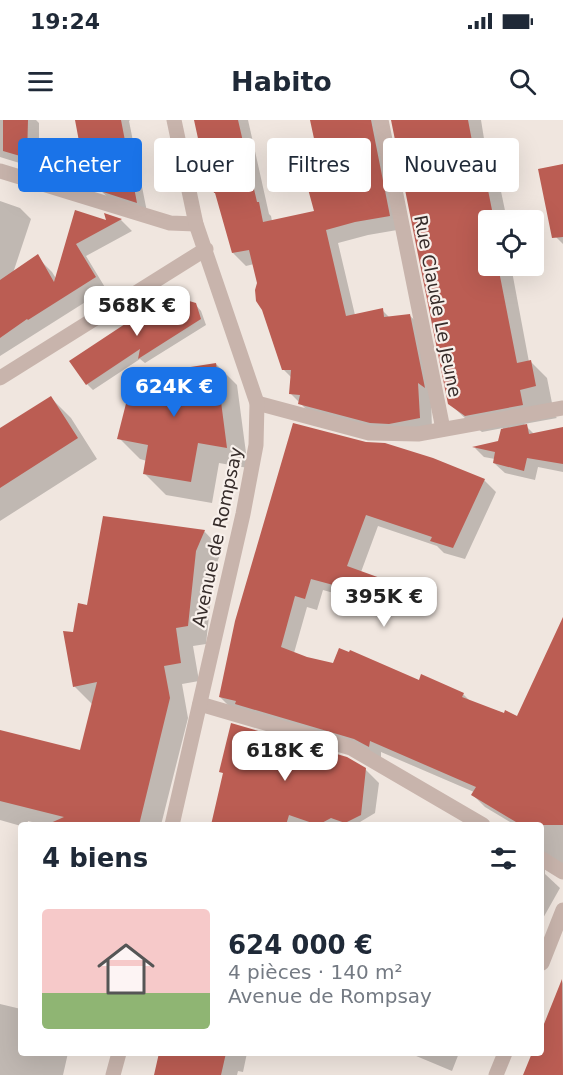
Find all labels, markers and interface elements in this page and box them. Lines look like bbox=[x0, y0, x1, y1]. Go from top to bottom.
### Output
text: 19:24 bbox=[30, 9, 100, 34]
icon: menu bbox=[24, 65, 57, 98]
icon: search bbox=[506, 65, 539, 98]
text: Habito bbox=[231, 66, 332, 97]
chip: Acheter bbox=[18, 138, 142, 192]
chip: Louer bbox=[154, 138, 255, 192]
chip: Filtres bbox=[267, 138, 371, 192]
chip: Nouveau bbox=[383, 138, 519, 192]
map controls bbox=[478, 210, 544, 276]
button: locate bbox=[478, 210, 544, 276]
street label: Rue Claude Le Jeune bbox=[410, 213, 466, 399]
pin: 568K € bbox=[88, 286, 186, 337]
text: 568K € bbox=[98, 293, 176, 317]
pin: 624K € bbox=[125, 367, 223, 418]
text: 624K € bbox=[135, 374, 213, 398]
street label: Avenue de Rompsay bbox=[188, 445, 246, 629]
pin: 395K € bbox=[335, 577, 433, 628]
text: 395K € bbox=[345, 584, 423, 608]
pin: 618K € bbox=[236, 731, 334, 782]
text: 618K € bbox=[246, 738, 324, 762]
icon: filters bbox=[487, 842, 520, 875]
text: 4 biens bbox=[42, 843, 148, 873]
text: 624 000 € bbox=[228, 930, 373, 960]
icon: home bbox=[90, 933, 162, 1005]
text: 4 pièces · 140 m² bbox=[228, 960, 402, 984]
text: Avenue de Rompsay bbox=[228, 984, 432, 1008]

